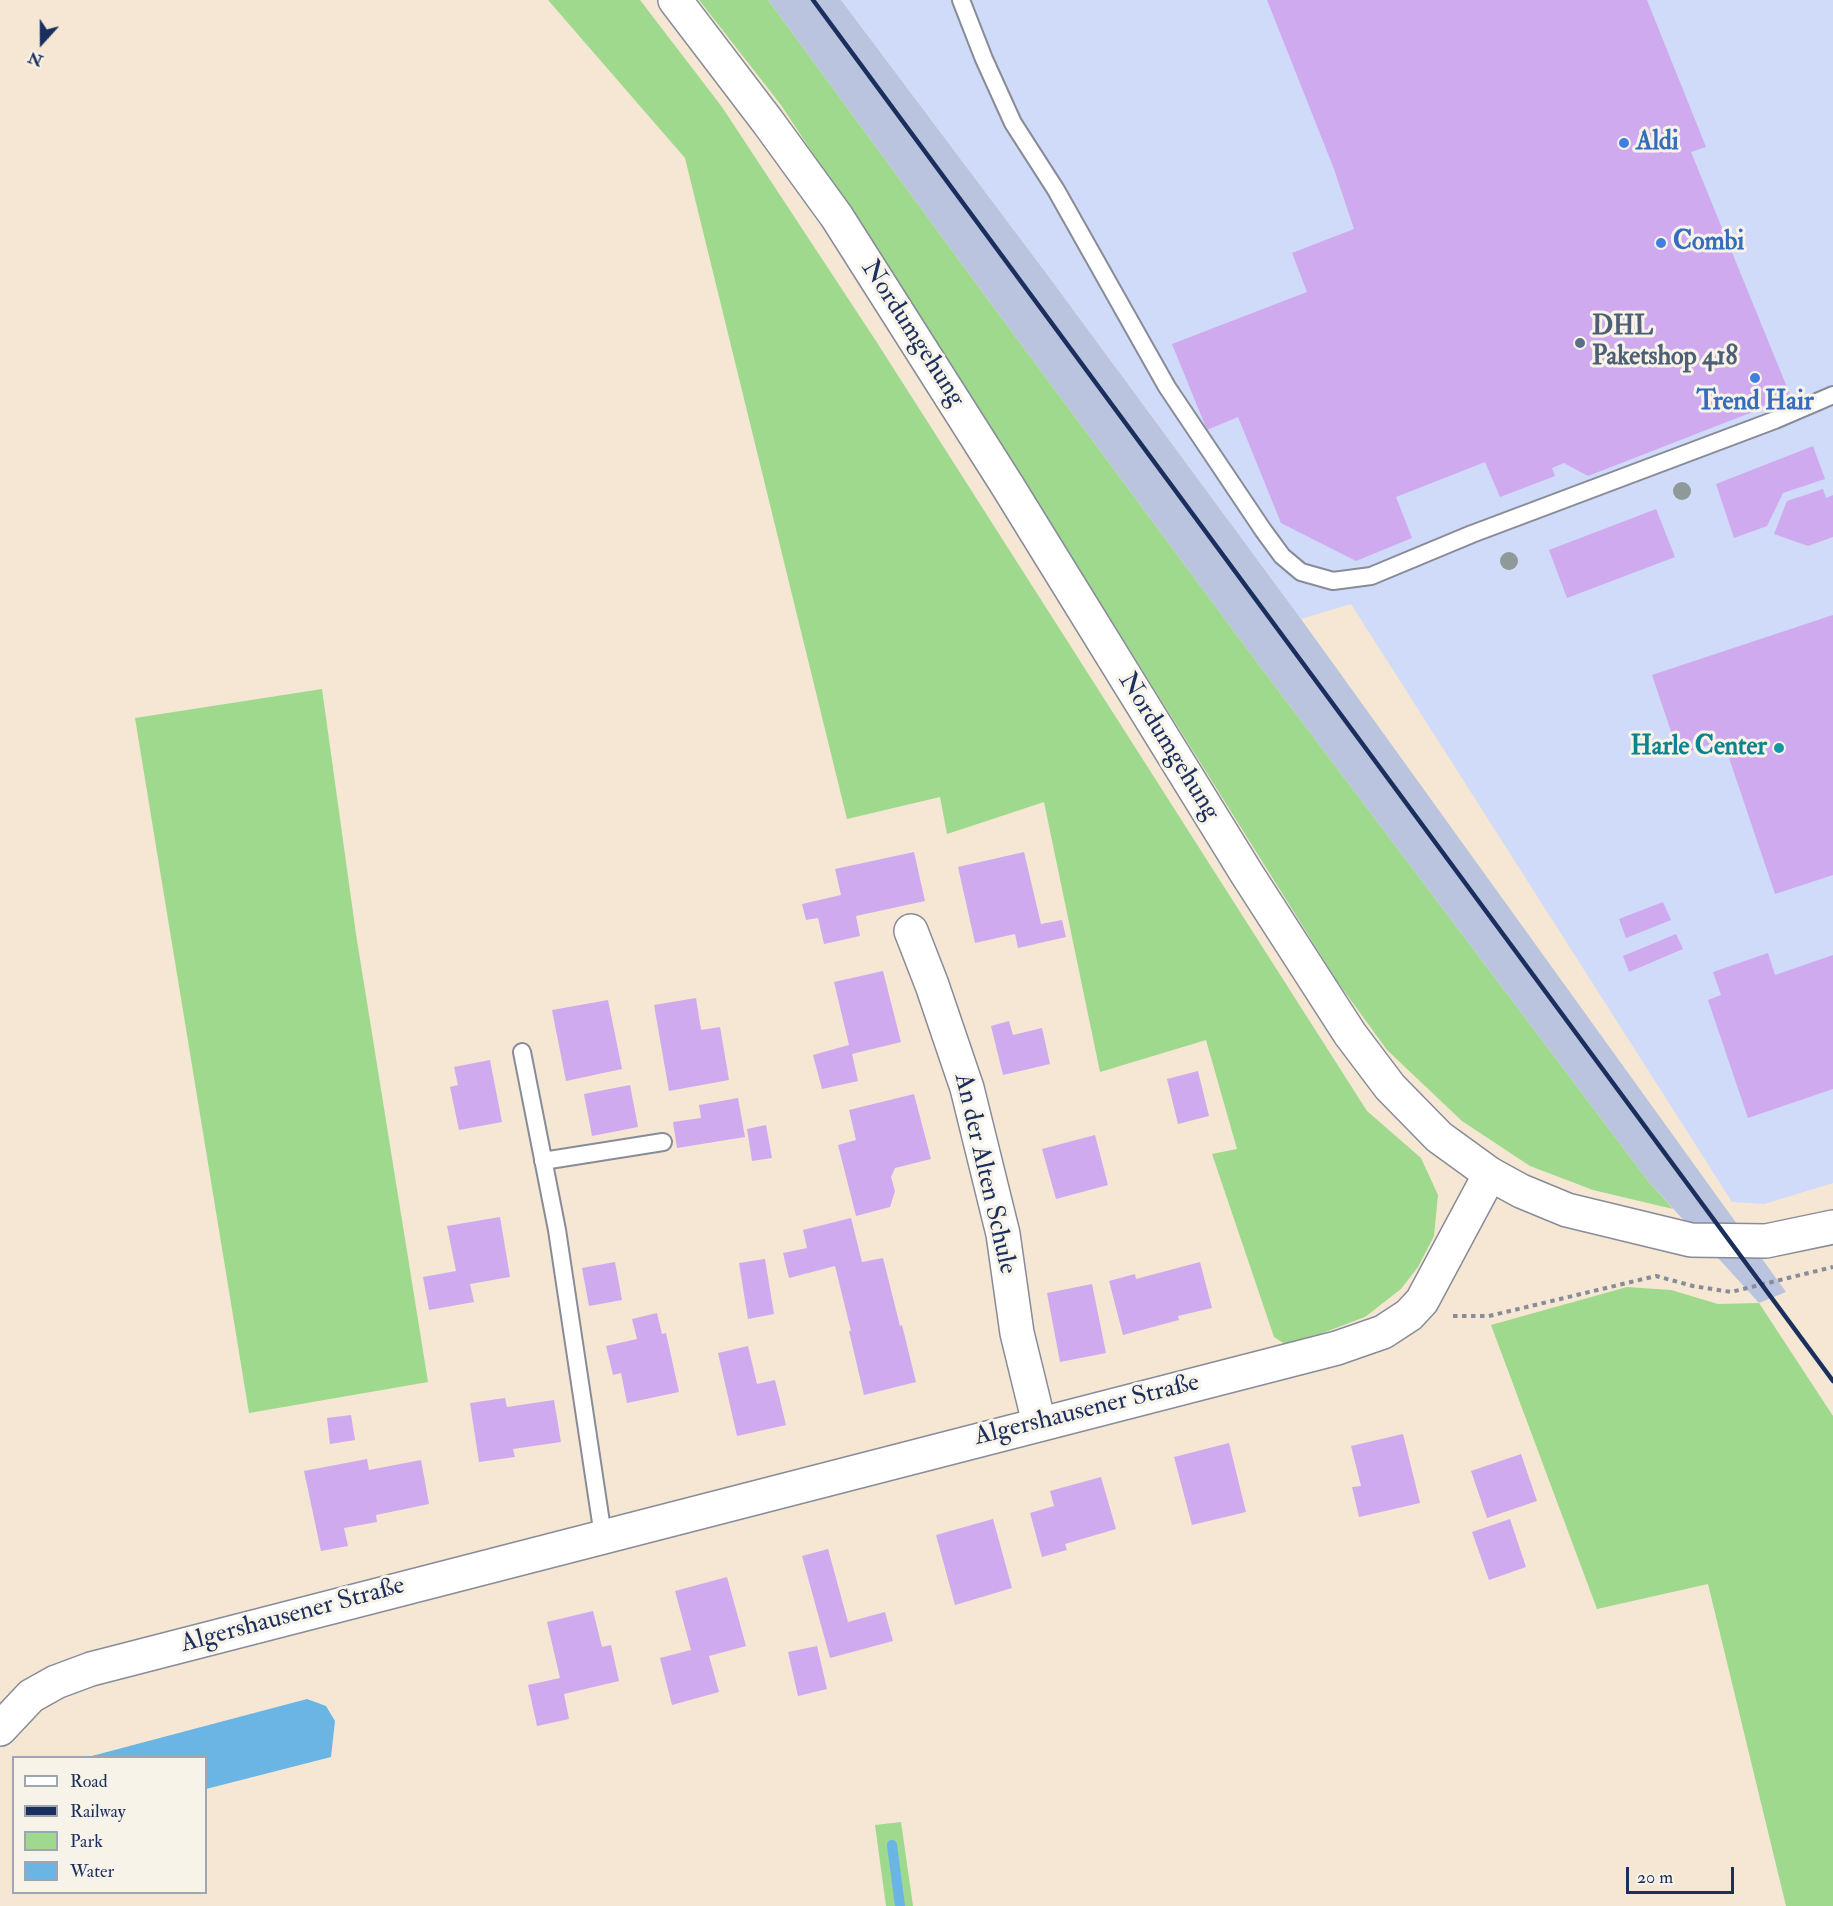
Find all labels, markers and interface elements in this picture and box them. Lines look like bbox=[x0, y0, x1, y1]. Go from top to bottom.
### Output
north arrow bbox=[12, 12, 72, 72]
text: N bbox=[25, 47, 46, 71]
place label: Aldi bbox=[1636, 127, 1679, 159]
marker: Aldi bbox=[1617, 136, 1631, 150]
place label: Combi bbox=[1673, 227, 1744, 259]
marker: Combi bbox=[1654, 236, 1668, 250]
street label: Nordumgehung bbox=[853, 255, 971, 413]
place label: DHL Paketshop 418 bbox=[1592, 312, 1738, 374]
marker: DHL Paketshop 418 bbox=[1573, 336, 1587, 350]
marker: Trend Hair bbox=[1748, 371, 1762, 385]
place label: Trend Hair bbox=[1696, 387, 1814, 419]
street label: Nordumgehung bbox=[1110, 668, 1226, 826]
place label: Harle Center bbox=[1630, 732, 1767, 764]
marker: Harle Center bbox=[1772, 741, 1786, 755]
street label: An der Alten Schule bbox=[946, 1071, 1022, 1277]
street label: Algershausener Straße bbox=[971, 1368, 1203, 1454]
street label: Algershausener Straße bbox=[178, 1571, 408, 1661]
legend bbox=[12, 1756, 207, 1894]
text: Road bbox=[70, 1770, 108, 1793]
text: Railway bbox=[70, 1800, 126, 1823]
text: Park bbox=[70, 1830, 103, 1853]
scale bar bbox=[1629, 1855, 1737, 1893]
text: Water bbox=[70, 1860, 114, 1883]
text: 20 m bbox=[1637, 1866, 1673, 1889]

